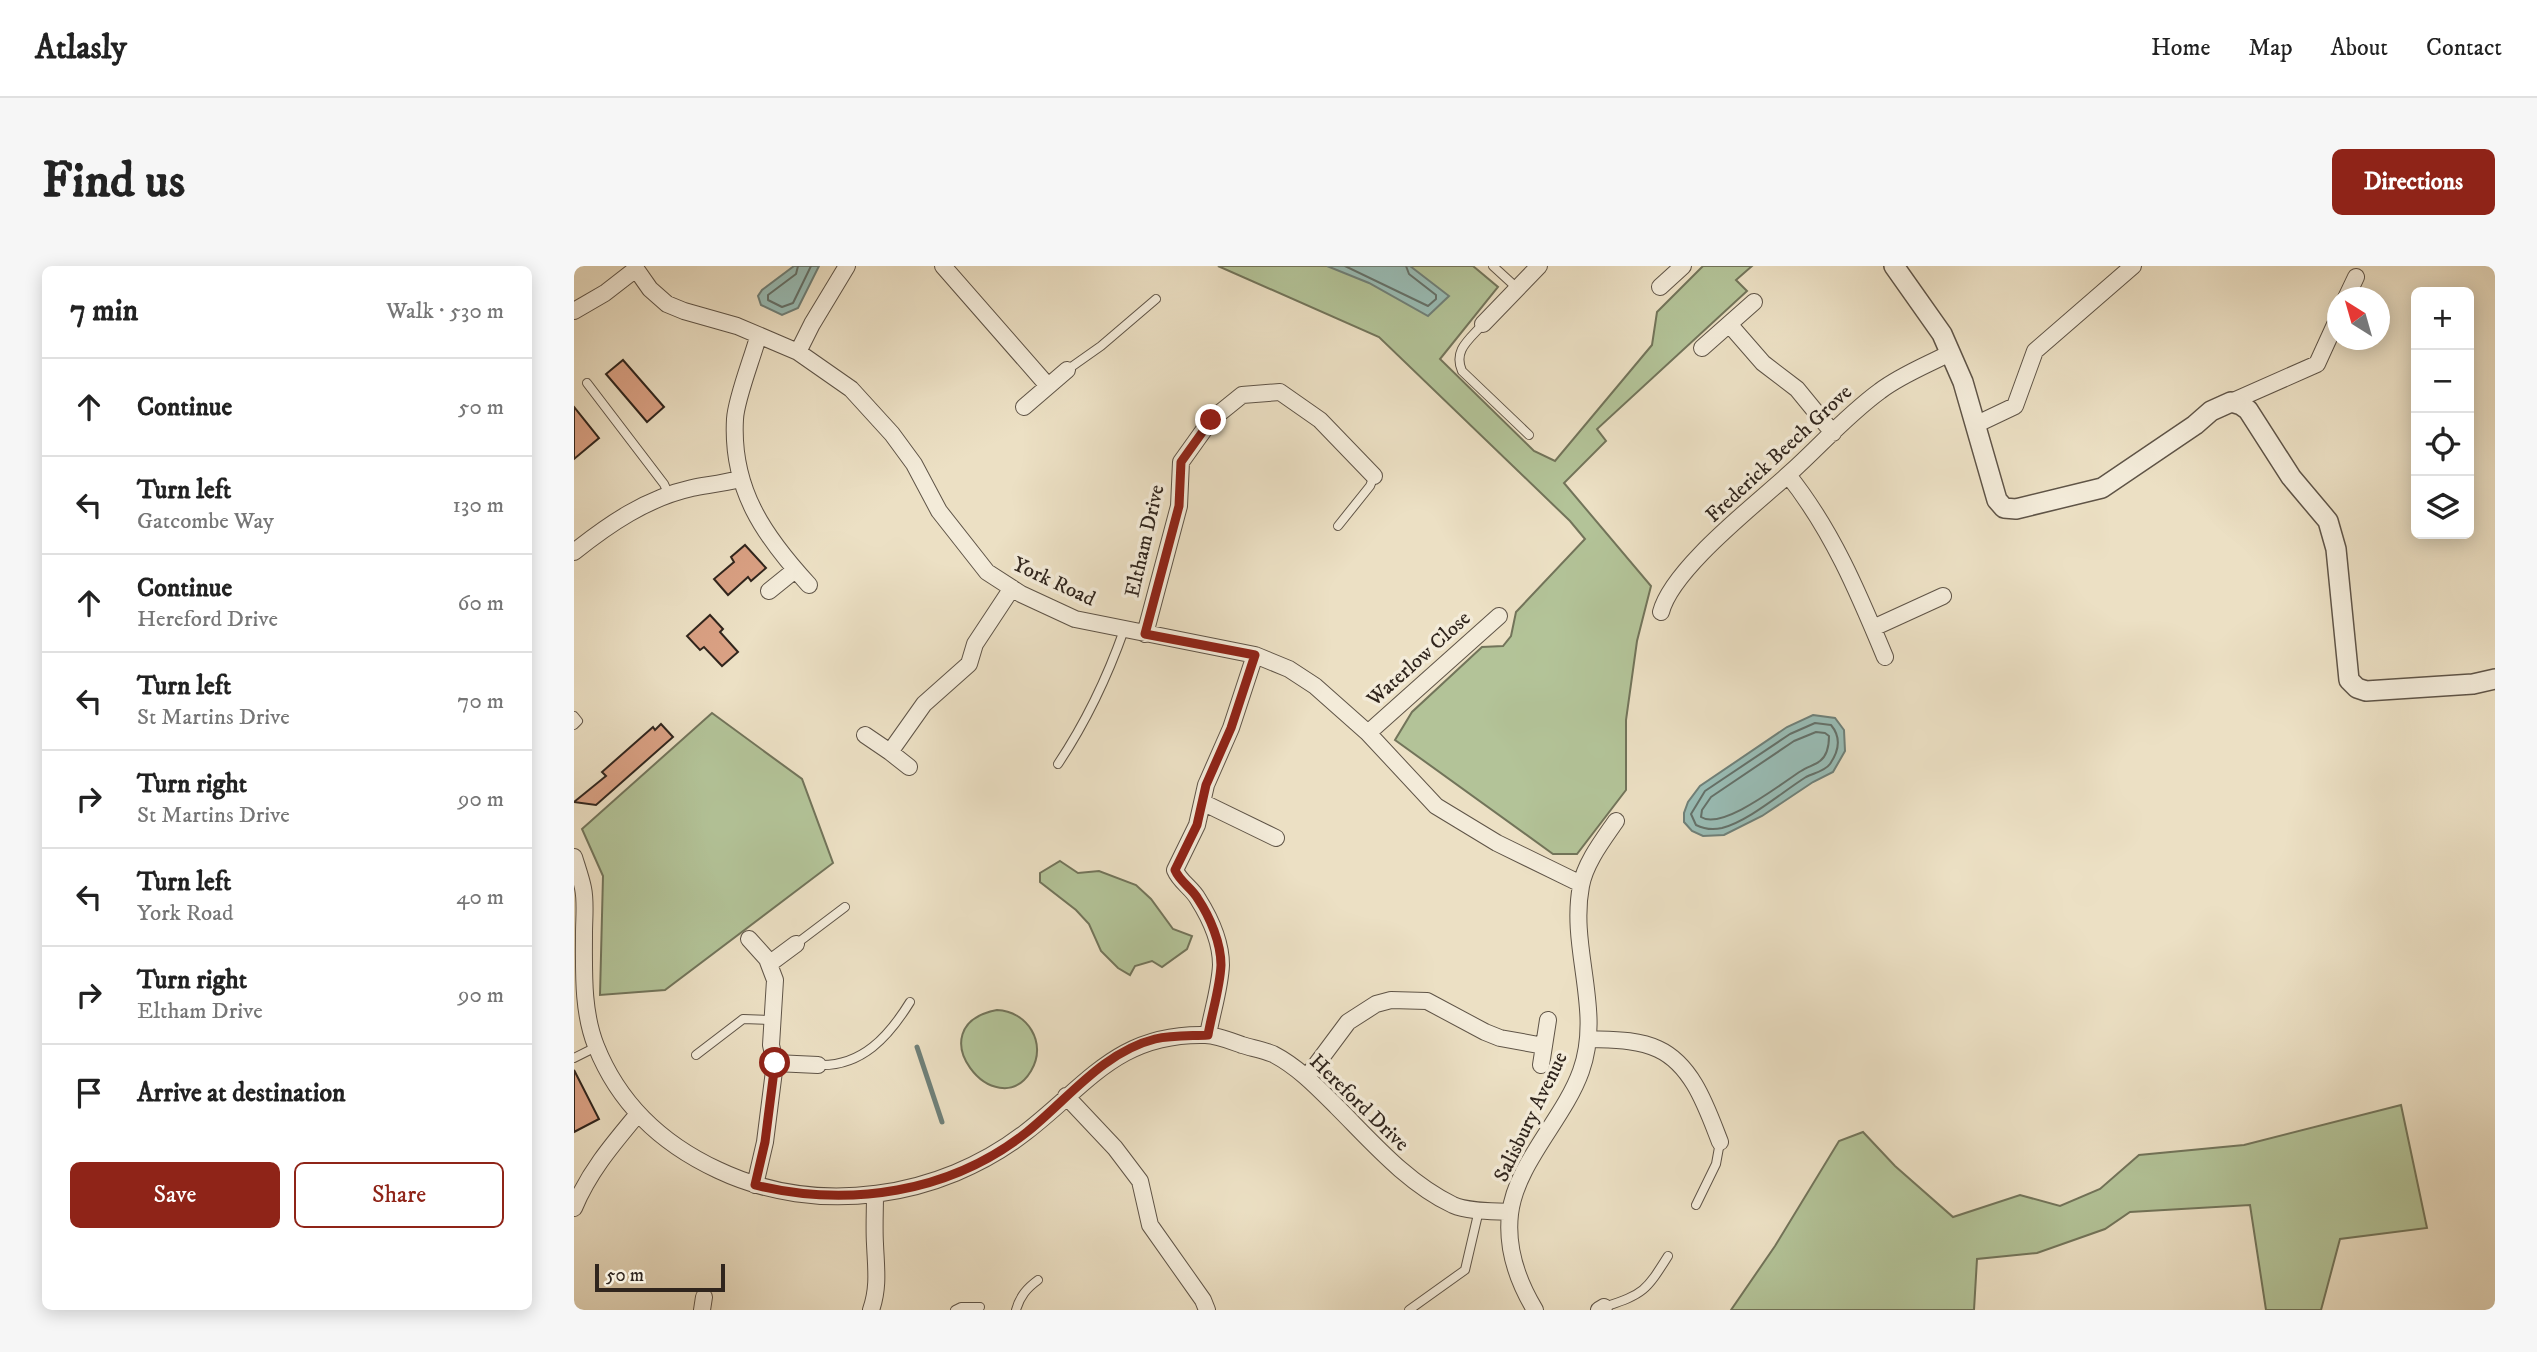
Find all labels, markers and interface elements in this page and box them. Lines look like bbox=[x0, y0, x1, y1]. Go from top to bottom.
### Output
text: Atlasly bbox=[35, 28, 127, 69]
text: Home bbox=[2151, 33, 2210, 63]
text: Map bbox=[2248, 33, 2293, 63]
text: About bbox=[2331, 33, 2388, 63]
text: Contact bbox=[2426, 33, 2502, 63]
button: Directions bbox=[2332, 149, 2495, 215]
text: Find us bbox=[42, 151, 185, 213]
north arrow bbox=[2327, 287, 2390, 350]
map controls bbox=[2411, 287, 2474, 539]
button: + bbox=[2411, 287, 2474, 350]
text: 7 min bbox=[70, 293, 138, 330]
text: Walk · 530 m bbox=[386, 297, 504, 326]
button: − bbox=[2411, 350, 2474, 413]
street label: Frederick Beech Grove bbox=[1700, 379, 1858, 528]
icon: ahead bbox=[70, 388, 108, 426]
text: Continue bbox=[137, 391, 232, 424]
text: 50 m bbox=[458, 393, 504, 422]
route end bbox=[1195, 404, 1226, 435]
button: locate bbox=[2411, 413, 2474, 476]
text: Turn left bbox=[137, 474, 231, 507]
button: layers bbox=[2411, 476, 2474, 539]
street label: Eltham Drive bbox=[1119, 482, 1171, 600]
icon: left bbox=[70, 486, 108, 524]
text: 130 m bbox=[452, 491, 504, 520]
text: Gatcombe Way bbox=[137, 507, 274, 536]
street label: York Road bbox=[1009, 552, 1100, 613]
text: Continue bbox=[137, 572, 232, 605]
icon: ahead bbox=[70, 584, 108, 622]
text: 60 m bbox=[457, 589, 504, 618]
text: Hereford Drive bbox=[137, 605, 278, 634]
street label: Waterlow Close bbox=[1361, 605, 1476, 713]
text: Turn left bbox=[137, 670, 231, 703]
icon: left bbox=[70, 682, 108, 720]
text: 70 m bbox=[457, 687, 504, 716]
text: St Martins Drive bbox=[137, 703, 290, 732]
text: Turn right bbox=[137, 768, 247, 801]
icon: right bbox=[70, 780, 108, 818]
text: 90 m bbox=[458, 785, 504, 814]
text: St Martins Drive bbox=[137, 801, 290, 830]
text: Turn left bbox=[137, 866, 231, 899]
icon: left bbox=[70, 878, 108, 916]
text: 40 m bbox=[456, 883, 504, 912]
text: York Road bbox=[137, 899, 234, 928]
text: Turn right bbox=[137, 964, 247, 997]
icon: right bbox=[70, 976, 108, 1014]
text: 90 m bbox=[458, 981, 504, 1010]
text: Eltham Drive bbox=[137, 997, 263, 1026]
route start bbox=[759, 1047, 790, 1078]
street label: Salisbury Avenue bbox=[1488, 1047, 1574, 1186]
street label: Hereford Drive bbox=[1304, 1049, 1415, 1157]
icon: arrive bbox=[70, 1074, 108, 1112]
text: Arrive at destination bbox=[137, 1077, 346, 1110]
button: Save bbox=[70, 1162, 280, 1228]
button: Share bbox=[294, 1162, 504, 1228]
scale bar bbox=[595, 1261, 724, 1293]
text: 50 m bbox=[606, 1264, 644, 1287]

